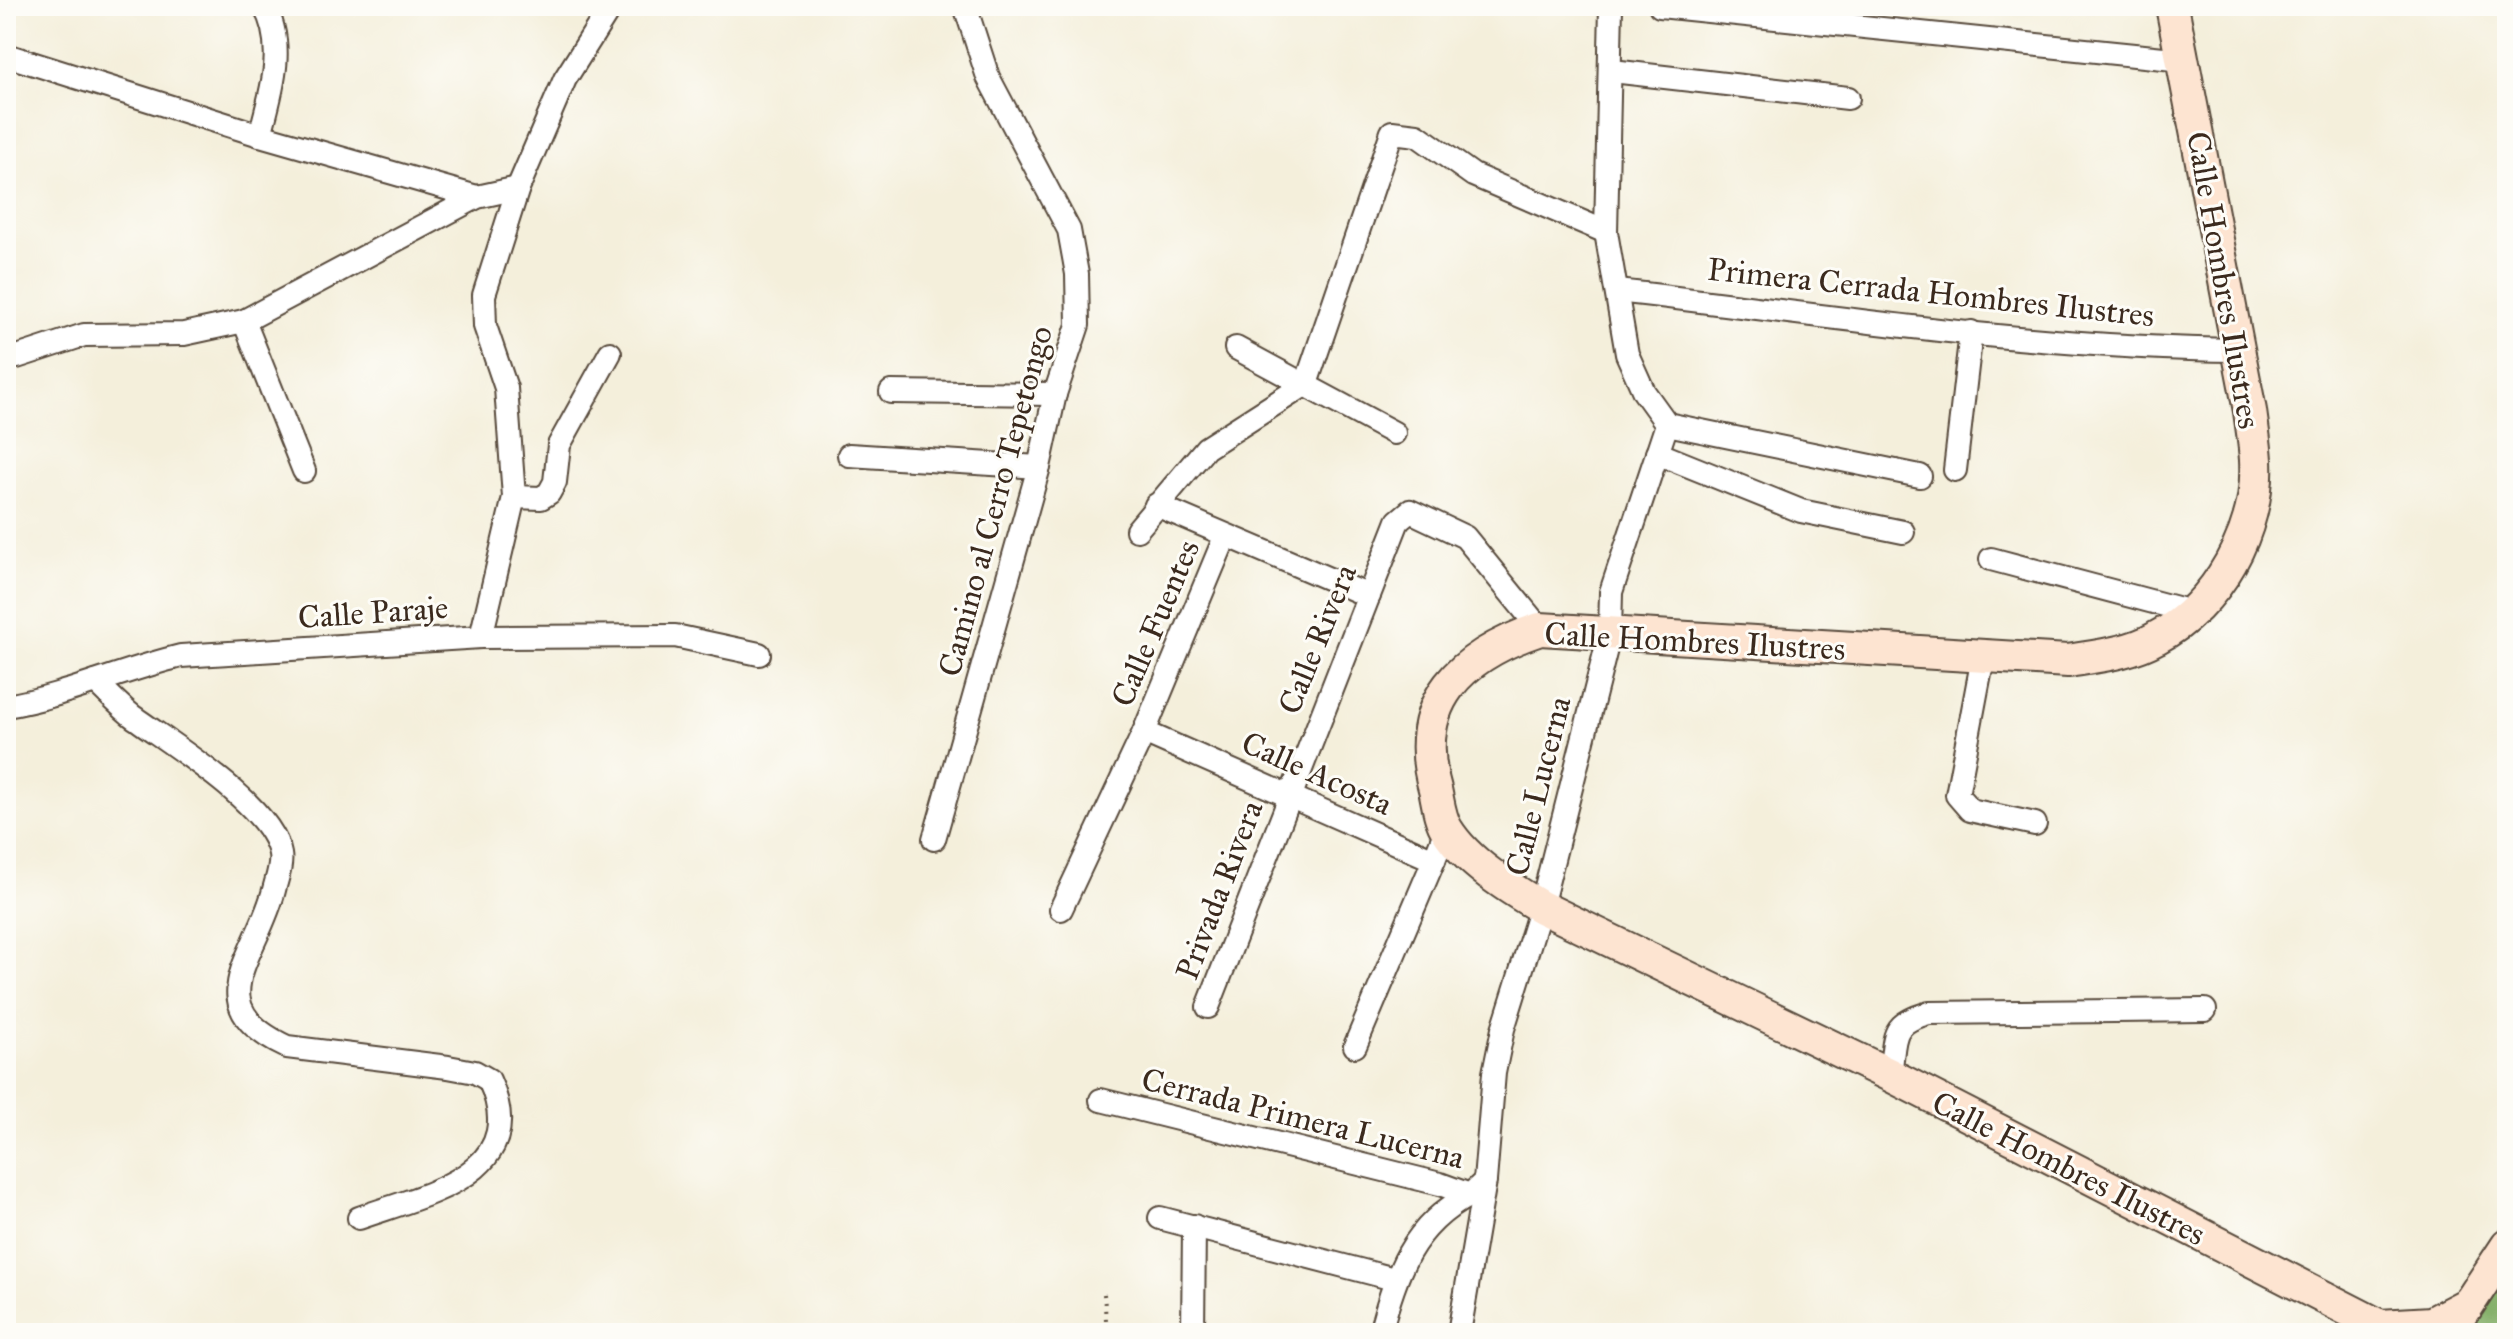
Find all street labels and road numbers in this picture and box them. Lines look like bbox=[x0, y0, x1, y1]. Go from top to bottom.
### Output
street label: Calle Hombres Ilustres bbox=[2178, 128, 2269, 432]
street label: Primera Cerrada Hombres Ilustres bbox=[1706, 250, 2156, 335]
street label: Camino al Cerro Tepetongo bbox=[930, 322, 1061, 681]
street label: Calle Fuentes bbox=[1103, 534, 1208, 712]
street label: Calle Rivera bbox=[1270, 558, 1365, 720]
street label: Calle Paraje bbox=[297, 588, 450, 637]
street label: Calle Hombres Ilustres bbox=[1544, 614, 1846, 669]
street label: Calle Lucerna bbox=[1497, 692, 1580, 880]
street label: Calle Acosta bbox=[1236, 723, 1398, 824]
street label: Privada Rivera bbox=[1167, 795, 1272, 985]
street label: Cerrada Primera Lucerna bbox=[1138, 1060, 1469, 1178]
street label: Calle Hombres Ilustres bbox=[1926, 1083, 2212, 1254]

